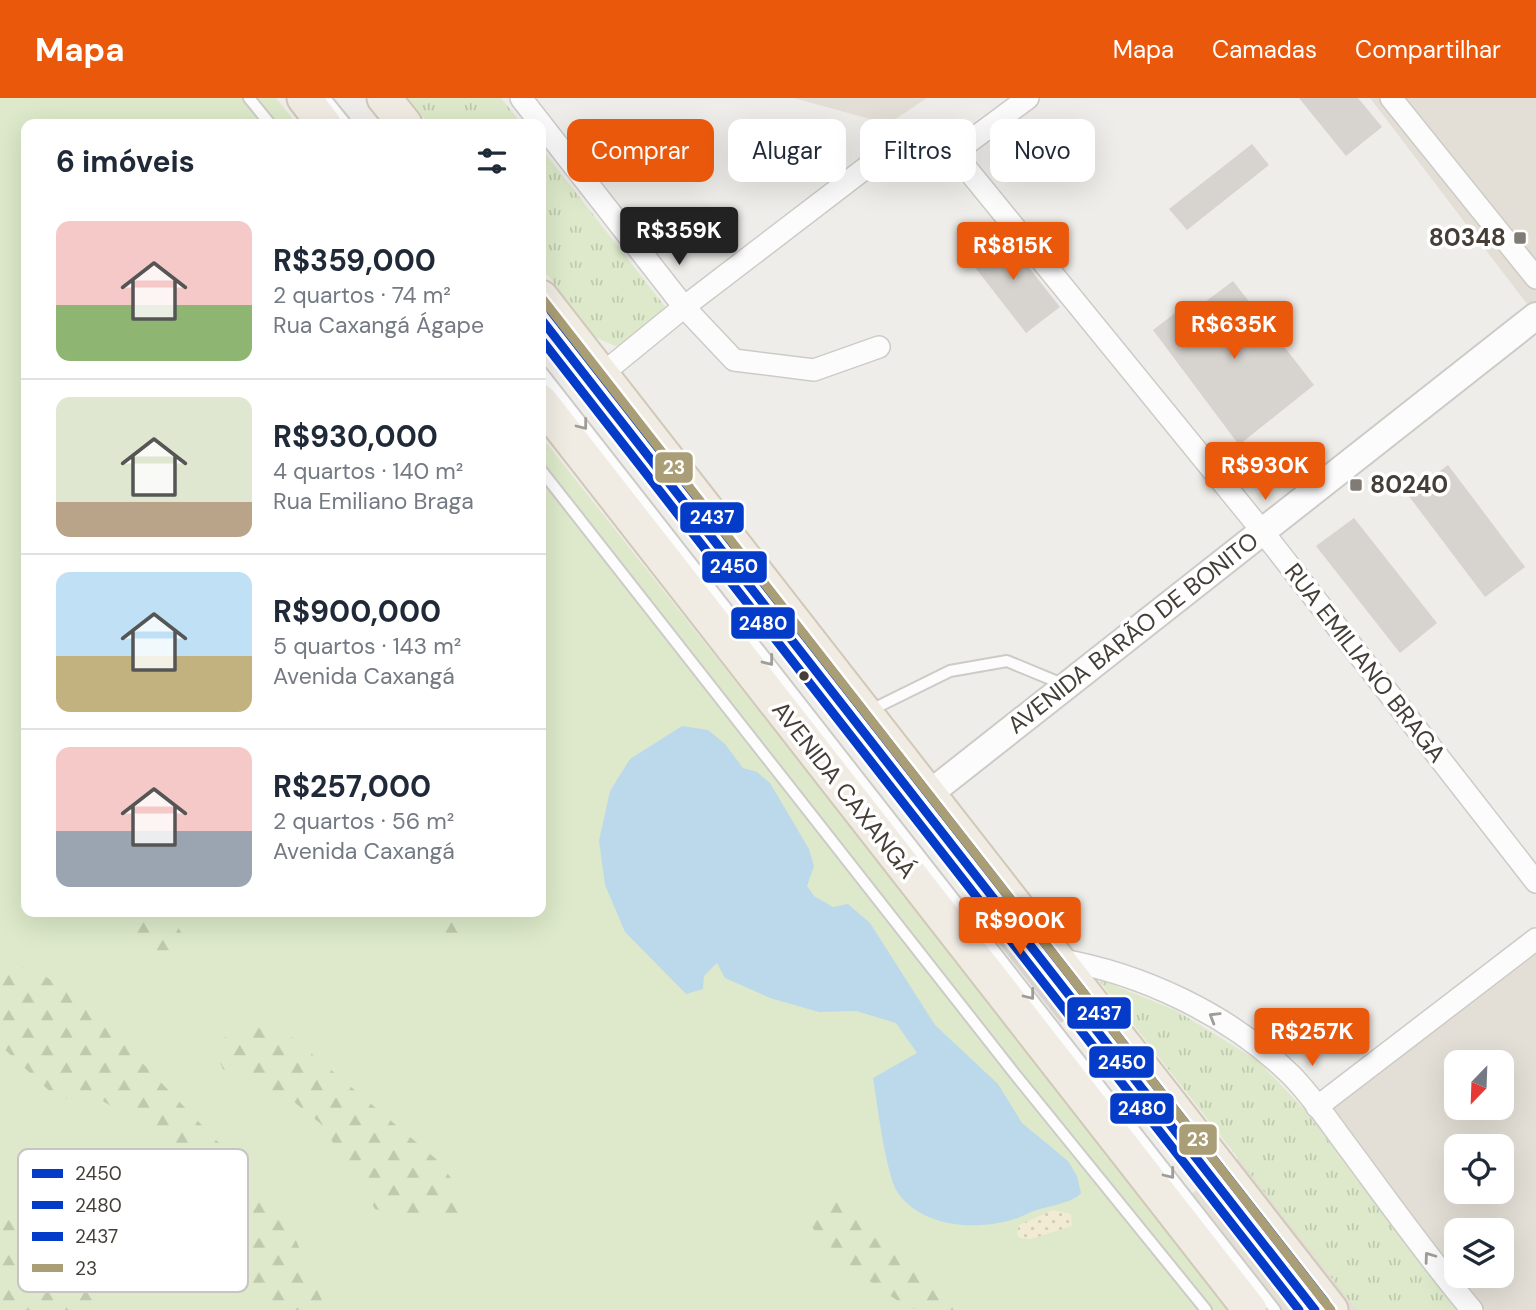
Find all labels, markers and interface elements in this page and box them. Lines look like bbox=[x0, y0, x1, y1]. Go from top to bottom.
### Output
text: Mapa bbox=[35, 28, 125, 71]
text: Mapa bbox=[1113, 34, 1174, 65]
text: Camadas bbox=[1212, 34, 1317, 65]
text: Compartilhar bbox=[1355, 34, 1501, 65]
chip: Comprar bbox=[567, 119, 714, 182]
chip: Alugar bbox=[728, 119, 846, 182]
chip: Filtros bbox=[860, 119, 976, 182]
chip: Novo bbox=[990, 119, 1095, 182]
text: 6 imóveis bbox=[56, 142, 195, 181]
icon: filters bbox=[473, 142, 511, 180]
pin: R$359K bbox=[622, 208, 736, 267]
text: R$359K bbox=[636, 215, 722, 245]
pin: R$815K bbox=[956, 222, 1070, 282]
place label: 80348 bbox=[1429, 222, 1506, 253]
text: R$815K bbox=[973, 230, 1053, 260]
marker: 80348 bbox=[1512, 230, 1528, 246]
text: R$359,000 bbox=[273, 241, 436, 280]
icon: home bbox=[112, 249, 196, 333]
text: 2 quartos · 74 m² bbox=[273, 280, 451, 310]
pin: R$635K bbox=[1177, 302, 1291, 361]
text: R$635K bbox=[1191, 309, 1277, 339]
text: Rua Caxangá Ágape bbox=[273, 310, 484, 340]
text: R$930,000 bbox=[273, 417, 438, 456]
one-way arrow bbox=[574, 417, 587, 429]
icon: home bbox=[112, 425, 196, 509]
pin: R$930K bbox=[1208, 442, 1322, 502]
text: R$930K bbox=[1221, 450, 1309, 480]
line badge: 23 bbox=[654, 451, 694, 484]
text: 23 bbox=[663, 455, 685, 480]
text: 4 quartos · 140 m² bbox=[273, 456, 463, 486]
place label: 80240 bbox=[1370, 469, 1448, 500]
marker: 80240 bbox=[1348, 477, 1364, 493]
text: Rua Emiliano Braga bbox=[273, 486, 474, 516]
line badge: 2437 bbox=[679, 501, 745, 534]
text: 2437 bbox=[690, 505, 734, 530]
street label: AVENIDA BARÃO DE BONITO bbox=[1001, 525, 1264, 740]
line badge: 2450 bbox=[701, 550, 768, 584]
text: 2450 bbox=[710, 554, 758, 579]
street label: RUA EMILIANO BRAGA bbox=[1278, 557, 1453, 769]
text: R$900,000 bbox=[273, 592, 441, 631]
icon: home bbox=[112, 600, 196, 684]
line badge: 2480 bbox=[730, 606, 796, 640]
text: 2480 bbox=[739, 611, 787, 636]
text: 5 quartos · 143 m² bbox=[273, 631, 461, 661]
one-way arrow bbox=[760, 654, 773, 666]
text: Avenida Caxangá bbox=[273, 661, 455, 691]
unlabelled marker bbox=[797, 669, 811, 683]
street label: AVENIDA CAXANGÁ bbox=[765, 695, 923, 885]
text: R$257,000 bbox=[273, 767, 431, 806]
icon: home bbox=[112, 775, 196, 859]
text: 2 quartos · 56 m² bbox=[273, 806, 454, 836]
text: Avenida Caxangá bbox=[273, 836, 455, 866]
pin: R$900K bbox=[963, 898, 1077, 957]
text: R$900K bbox=[975, 905, 1065, 935]
one-way arrow bbox=[1021, 987, 1034, 1000]
line badge: 2437 bbox=[1066, 996, 1132, 1030]
text: 2437 bbox=[1077, 1001, 1121, 1026]
pin: R$257K bbox=[1255, 1009, 1369, 1068]
one-way arrow bbox=[1208, 1012, 1221, 1025]
text: R$257K bbox=[1270, 1016, 1354, 1046]
line badge: 2450 bbox=[1088, 1045, 1155, 1079]
text: 2450 bbox=[1098, 1050, 1146, 1075]
north arrow bbox=[1444, 1050, 1514, 1120]
map controls bbox=[1444, 1050, 1514, 1288]
line badge: 2480 bbox=[1109, 1092, 1175, 1125]
text: 2480 bbox=[1118, 1096, 1166, 1121]
line badge: 23 bbox=[1178, 1123, 1218, 1156]
text: 23 bbox=[1187, 1127, 1209, 1152]
button: locate bbox=[1444, 1134, 1514, 1204]
legend bbox=[18, 1149, 248, 1292]
text: 2450 bbox=[75, 1161, 122, 1186]
one-way arrow bbox=[1161, 1166, 1174, 1179]
text: 2480 bbox=[75, 1193, 122, 1218]
button: layers bbox=[1444, 1218, 1514, 1288]
text: 2437 bbox=[75, 1224, 118, 1249]
one-way arrow bbox=[1424, 1252, 1437, 1265]
text: 23 bbox=[75, 1256, 97, 1281]

